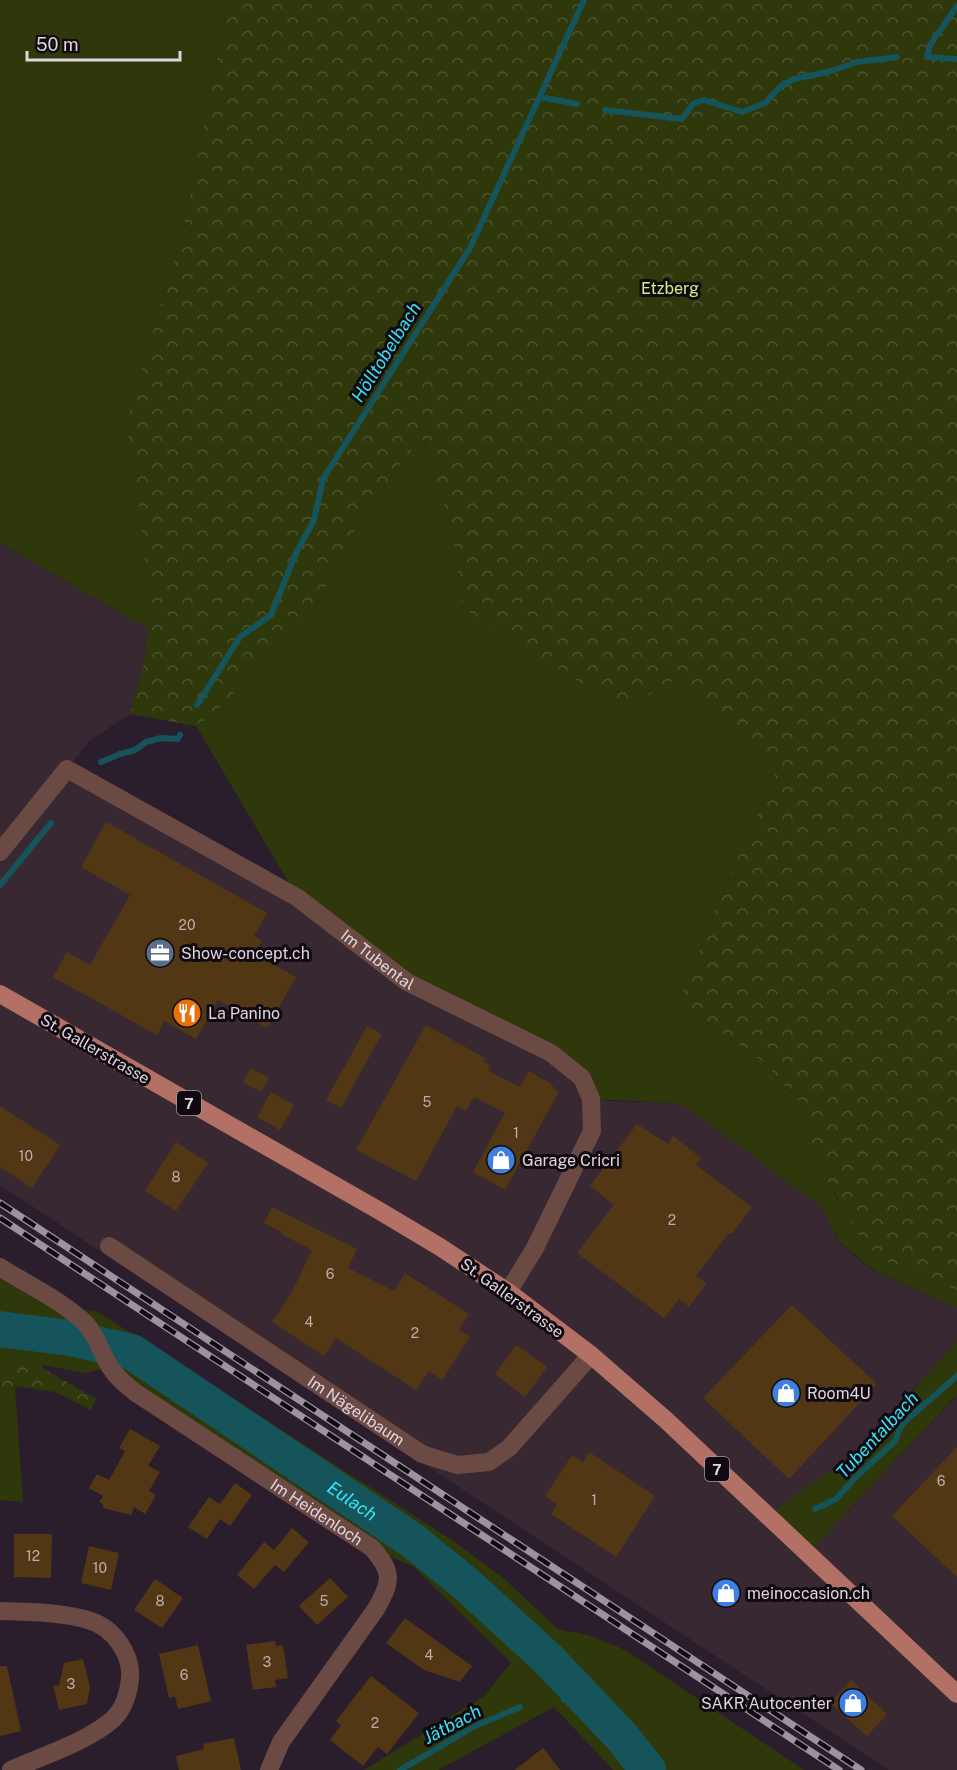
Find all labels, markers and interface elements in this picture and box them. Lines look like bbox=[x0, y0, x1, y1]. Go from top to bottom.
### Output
scale bar bbox=[27, 24, 180, 62]
text: 50 m bbox=[36, 34, 79, 55]
park label: Etzberg bbox=[641, 279, 699, 298]
water label: Hölltobelbach bbox=[347, 298, 425, 406]
house number: 20 bbox=[179, 917, 195, 933]
street label: Im Tubental bbox=[337, 925, 418, 994]
office icon: Show-concept.ch bbox=[144, 937, 176, 969]
place label: Show-concept.ch bbox=[181, 944, 310, 963]
restaurant icon: La Panino bbox=[171, 997, 203, 1029]
place label: La Panino bbox=[208, 1004, 280, 1023]
street label: St. Gallerstrasse bbox=[37, 1010, 153, 1088]
road number: 7 bbox=[177, 1091, 201, 1115]
house number: 5 bbox=[423, 1094, 432, 1110]
house number: 1 bbox=[513, 1125, 519, 1141]
shop icon: Garage Cricri bbox=[485, 1144, 517, 1176]
house number: 10 bbox=[19, 1148, 33, 1164]
place label: Garage Cricri bbox=[522, 1151, 620, 1170]
house number: 8 bbox=[171, 1169, 181, 1185]
house number: 2 bbox=[668, 1212, 676, 1228]
street label: St. Gallerstrasse bbox=[457, 1254, 567, 1342]
house number: 6 bbox=[326, 1266, 335, 1282]
house number: 4 bbox=[305, 1314, 314, 1330]
house number: 2 bbox=[411, 1325, 419, 1341]
street label: Im Nägelibaum bbox=[304, 1371, 408, 1449]
shop icon: Room4U bbox=[770, 1377, 802, 1409]
place label: Room4U bbox=[807, 1384, 871, 1403]
water label: Tubentalbach bbox=[832, 1388, 922, 1482]
road number: 7 bbox=[705, 1457, 729, 1481]
house number: 6 bbox=[937, 1473, 946, 1489]
street label: Im Heidenloch bbox=[267, 1475, 367, 1549]
water label: Eulach bbox=[324, 1476, 381, 1525]
house number: 1 bbox=[591, 1492, 597, 1508]
house number: 12 bbox=[26, 1548, 40, 1564]
house number: 10 bbox=[93, 1560, 107, 1576]
shop icon: meinoccasion.ch bbox=[710, 1577, 742, 1609]
place label: meinoccasion.ch bbox=[747, 1584, 870, 1603]
house number: 8 bbox=[155, 1593, 165, 1609]
house number: 5 bbox=[320, 1593, 329, 1609]
house number: 4 bbox=[425, 1647, 434, 1663]
house number: 3 bbox=[263, 1654, 272, 1670]
house number: 6 bbox=[180, 1667, 189, 1683]
house number: 3 bbox=[67, 1676, 76, 1692]
shop icon: SAKR Autocenter bbox=[837, 1687, 869, 1719]
place label: SAKR Autocenter bbox=[701, 1694, 832, 1713]
water label: Jätbach bbox=[419, 1700, 485, 1748]
house number: 2 bbox=[371, 1715, 379, 1731]

